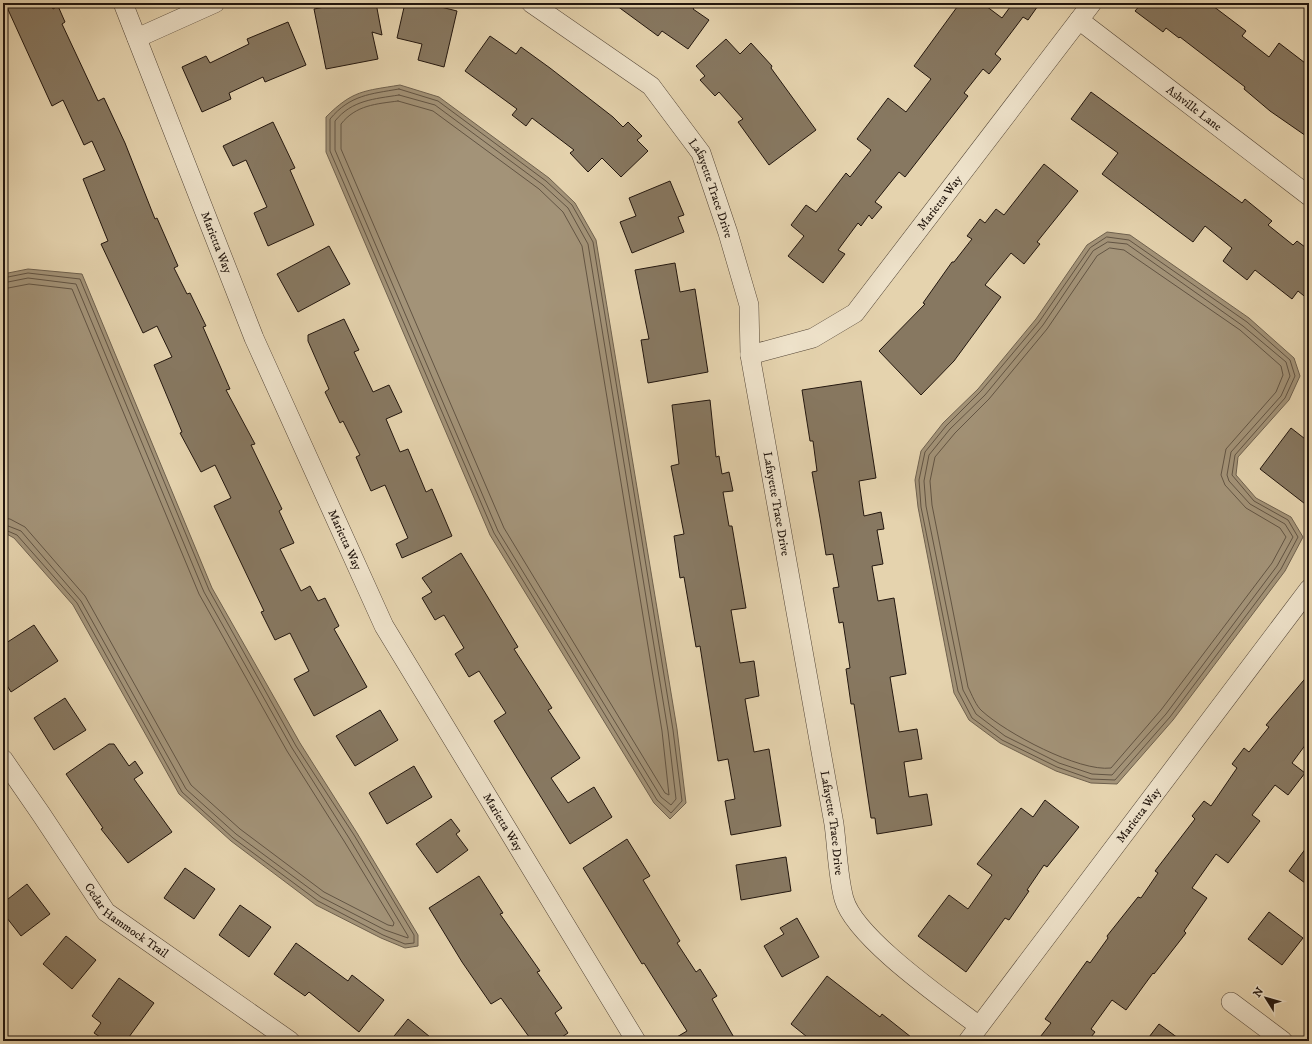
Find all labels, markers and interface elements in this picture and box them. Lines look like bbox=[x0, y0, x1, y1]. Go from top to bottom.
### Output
street label: Ashville Lane bbox=[1163, 82, 1225, 134]
street label: Lafayette Trace Drive bbox=[685, 135, 737, 240]
street label: Marietta Way bbox=[914, 172, 965, 233]
street label: Marietta Way bbox=[198, 209, 236, 276]
street label: Lafayette Trace Drive bbox=[760, 450, 793, 557]
street label: Marietta Way bbox=[325, 507, 365, 573]
street label: Lafayette Trace Drive bbox=[817, 769, 847, 876]
street label: Marietta Way bbox=[1113, 784, 1164, 846]
street label: Marietta Way bbox=[480, 790, 526, 854]
street label: Cedar Hammock Trail bbox=[81, 880, 172, 961]
north arrow bbox=[1246, 978, 1286, 1018]
text: N bbox=[1251, 985, 1267, 1000]

